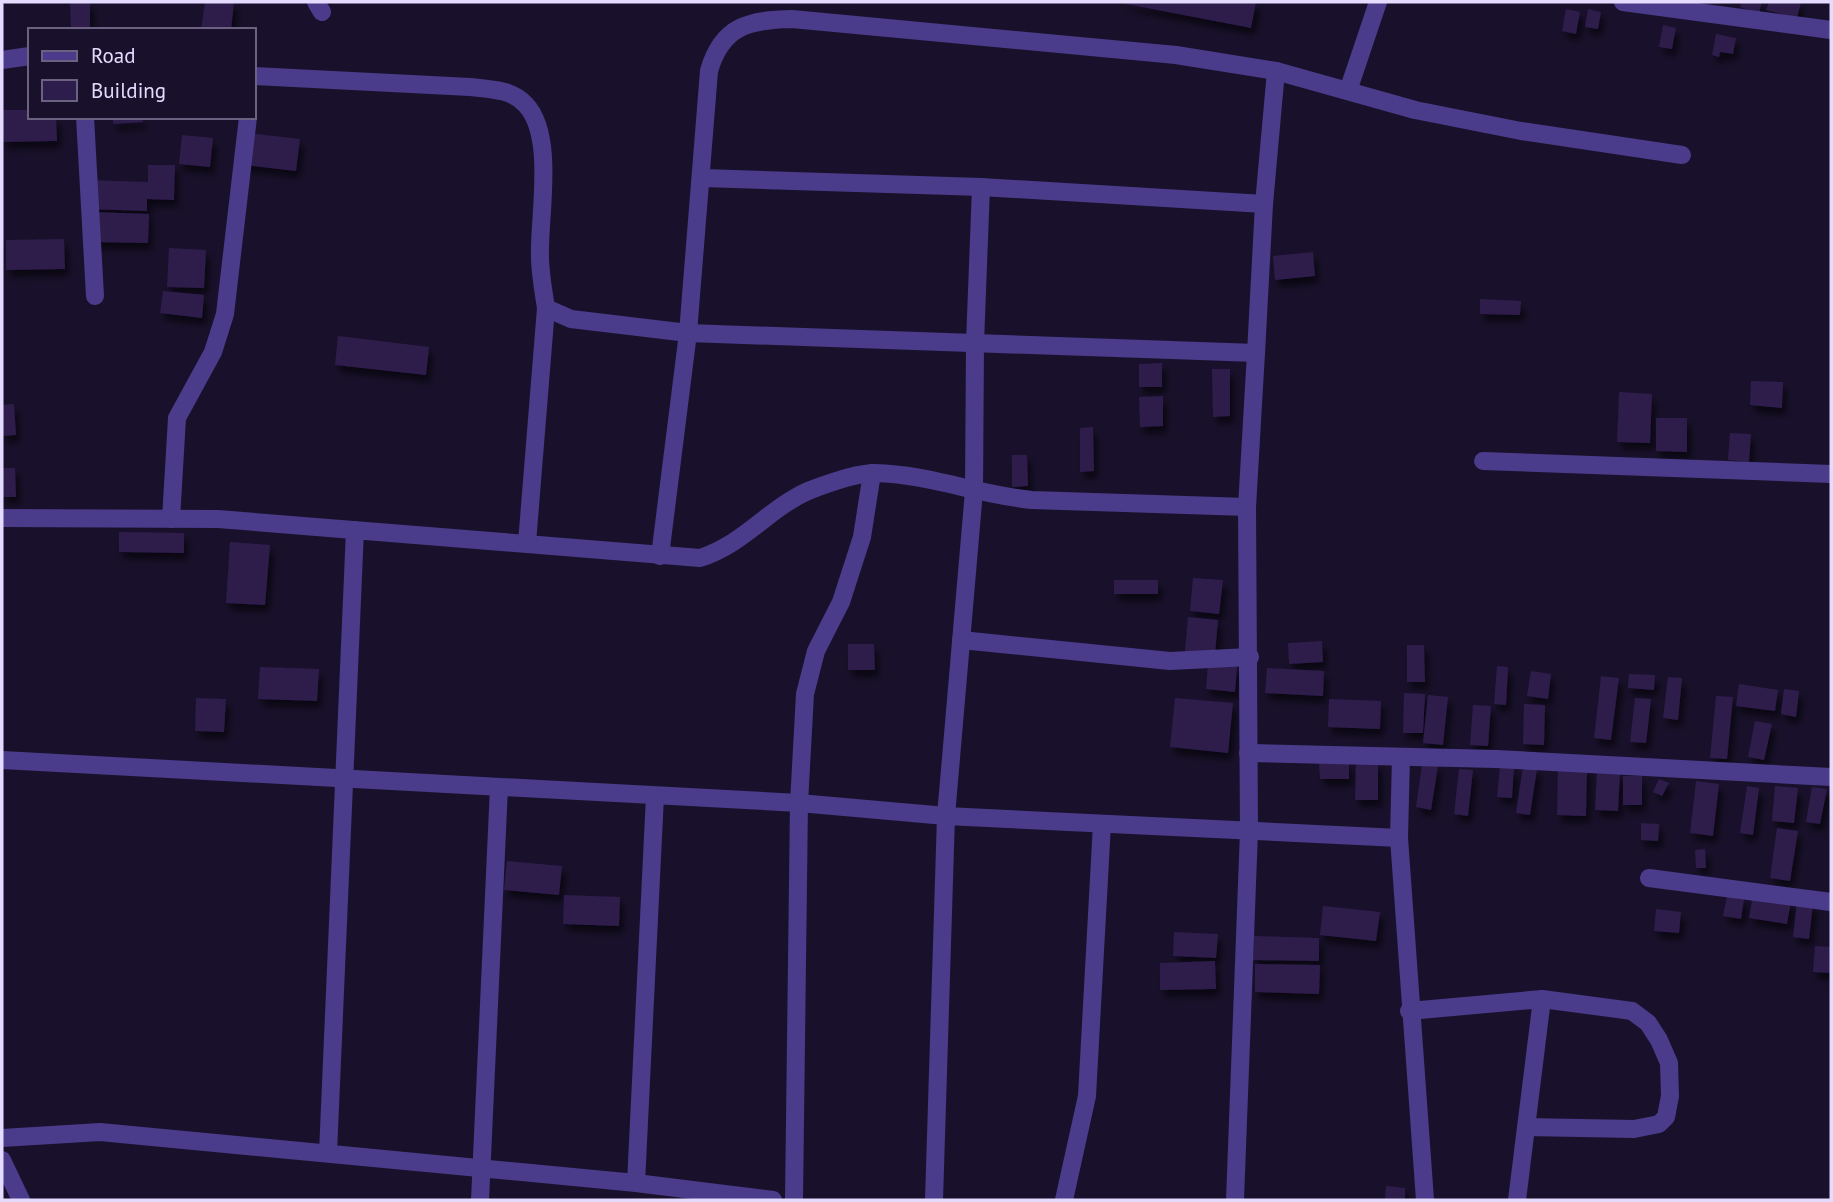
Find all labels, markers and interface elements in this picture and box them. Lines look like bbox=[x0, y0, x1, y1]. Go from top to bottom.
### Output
legend bbox=[28, 28, 256, 119]
text: Road bbox=[91, 42, 135, 69]
text: Building bbox=[91, 77, 166, 104]

